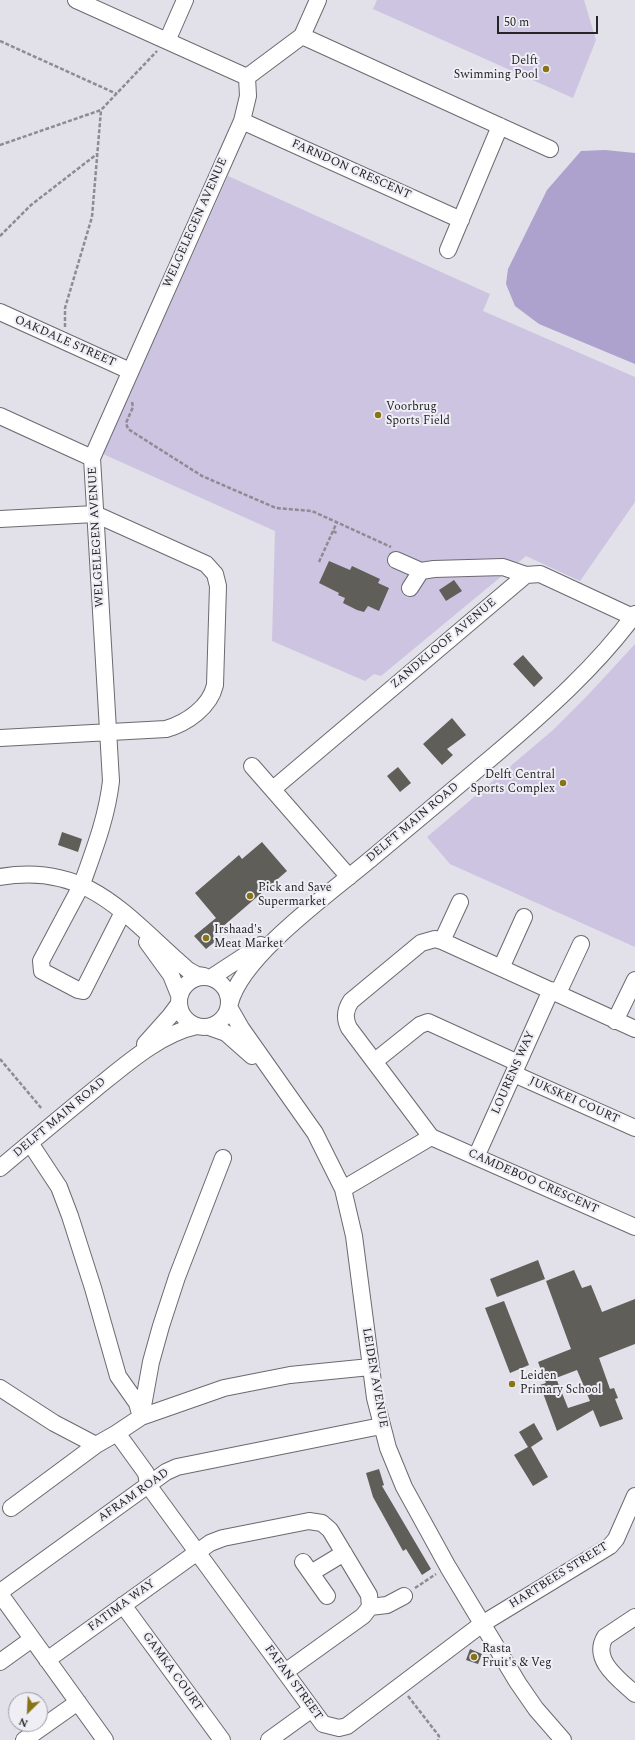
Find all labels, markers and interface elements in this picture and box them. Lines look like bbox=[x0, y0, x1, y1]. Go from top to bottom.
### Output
scale bar bbox=[499, 8, 600, 34]
text: 50 m bbox=[504, 13, 529, 32]
place label: Delft Swimming Pool bbox=[454, 55, 538, 83]
marker: Delft Swimming Pool bbox=[541, 64, 551, 74]
street label: FARNDON CRESCENT bbox=[289, 137, 413, 203]
street label: WELGELEGEN AVENUE bbox=[161, 156, 231, 290]
street label: OAKDALE STREET bbox=[12, 313, 118, 371]
place label: Voorbrug Sports Field bbox=[386, 401, 450, 429]
marker: Voorbrug Sports Field bbox=[373, 410, 383, 420]
street label: WELGELEGEN AVENUE bbox=[86, 466, 108, 608]
street label: ZANDKLOOF AVENUE bbox=[388, 596, 500, 692]
place label: Delft Central Sports Complex bbox=[471, 769, 555, 797]
marker: Delft Central Sports Complex bbox=[558, 778, 568, 788]
street label: DELFT MAIN ROAD bbox=[364, 780, 462, 866]
place label: Pick and Save Supermarket bbox=[258, 882, 331, 910]
marker: Pick and Save Supermarket bbox=[245, 891, 255, 901]
place label: Irshaad's Meat Market bbox=[214, 924, 283, 952]
marker: Irshaad's Meat Market bbox=[201, 933, 211, 943]
street label: LOURENS WAY bbox=[489, 1029, 539, 1117]
street label: DELFT MAIN ROAD bbox=[11, 1075, 109, 1161]
street label: JUKSKEI COURT bbox=[527, 1075, 621, 1127]
street label: CAMDEBOO CRESCENT bbox=[465, 1147, 601, 1217]
street label: LEIDEN AVENUE bbox=[358, 1327, 390, 1429]
place label: Leiden Primary School bbox=[520, 1370, 602, 1398]
marker: Leiden Primary School bbox=[507, 1379, 517, 1389]
street label: AFRAM ROAD bbox=[96, 1466, 172, 1526]
street label: HARTBEES STREET bbox=[507, 1540, 611, 1612]
street label: FATIMA WAY bbox=[86, 1577, 158, 1635]
street label: GAMKA COURT bbox=[139, 1630, 205, 1714]
street label: FAFAN STREET bbox=[261, 1643, 325, 1723]
place label: Rasta Fruit's & Veg bbox=[482, 1643, 552, 1671]
marker: Rasta Fruit's & Veg bbox=[469, 1652, 479, 1662]
north arrow bbox=[8, 1692, 48, 1732]
text: N bbox=[16, 1713, 31, 1732]

